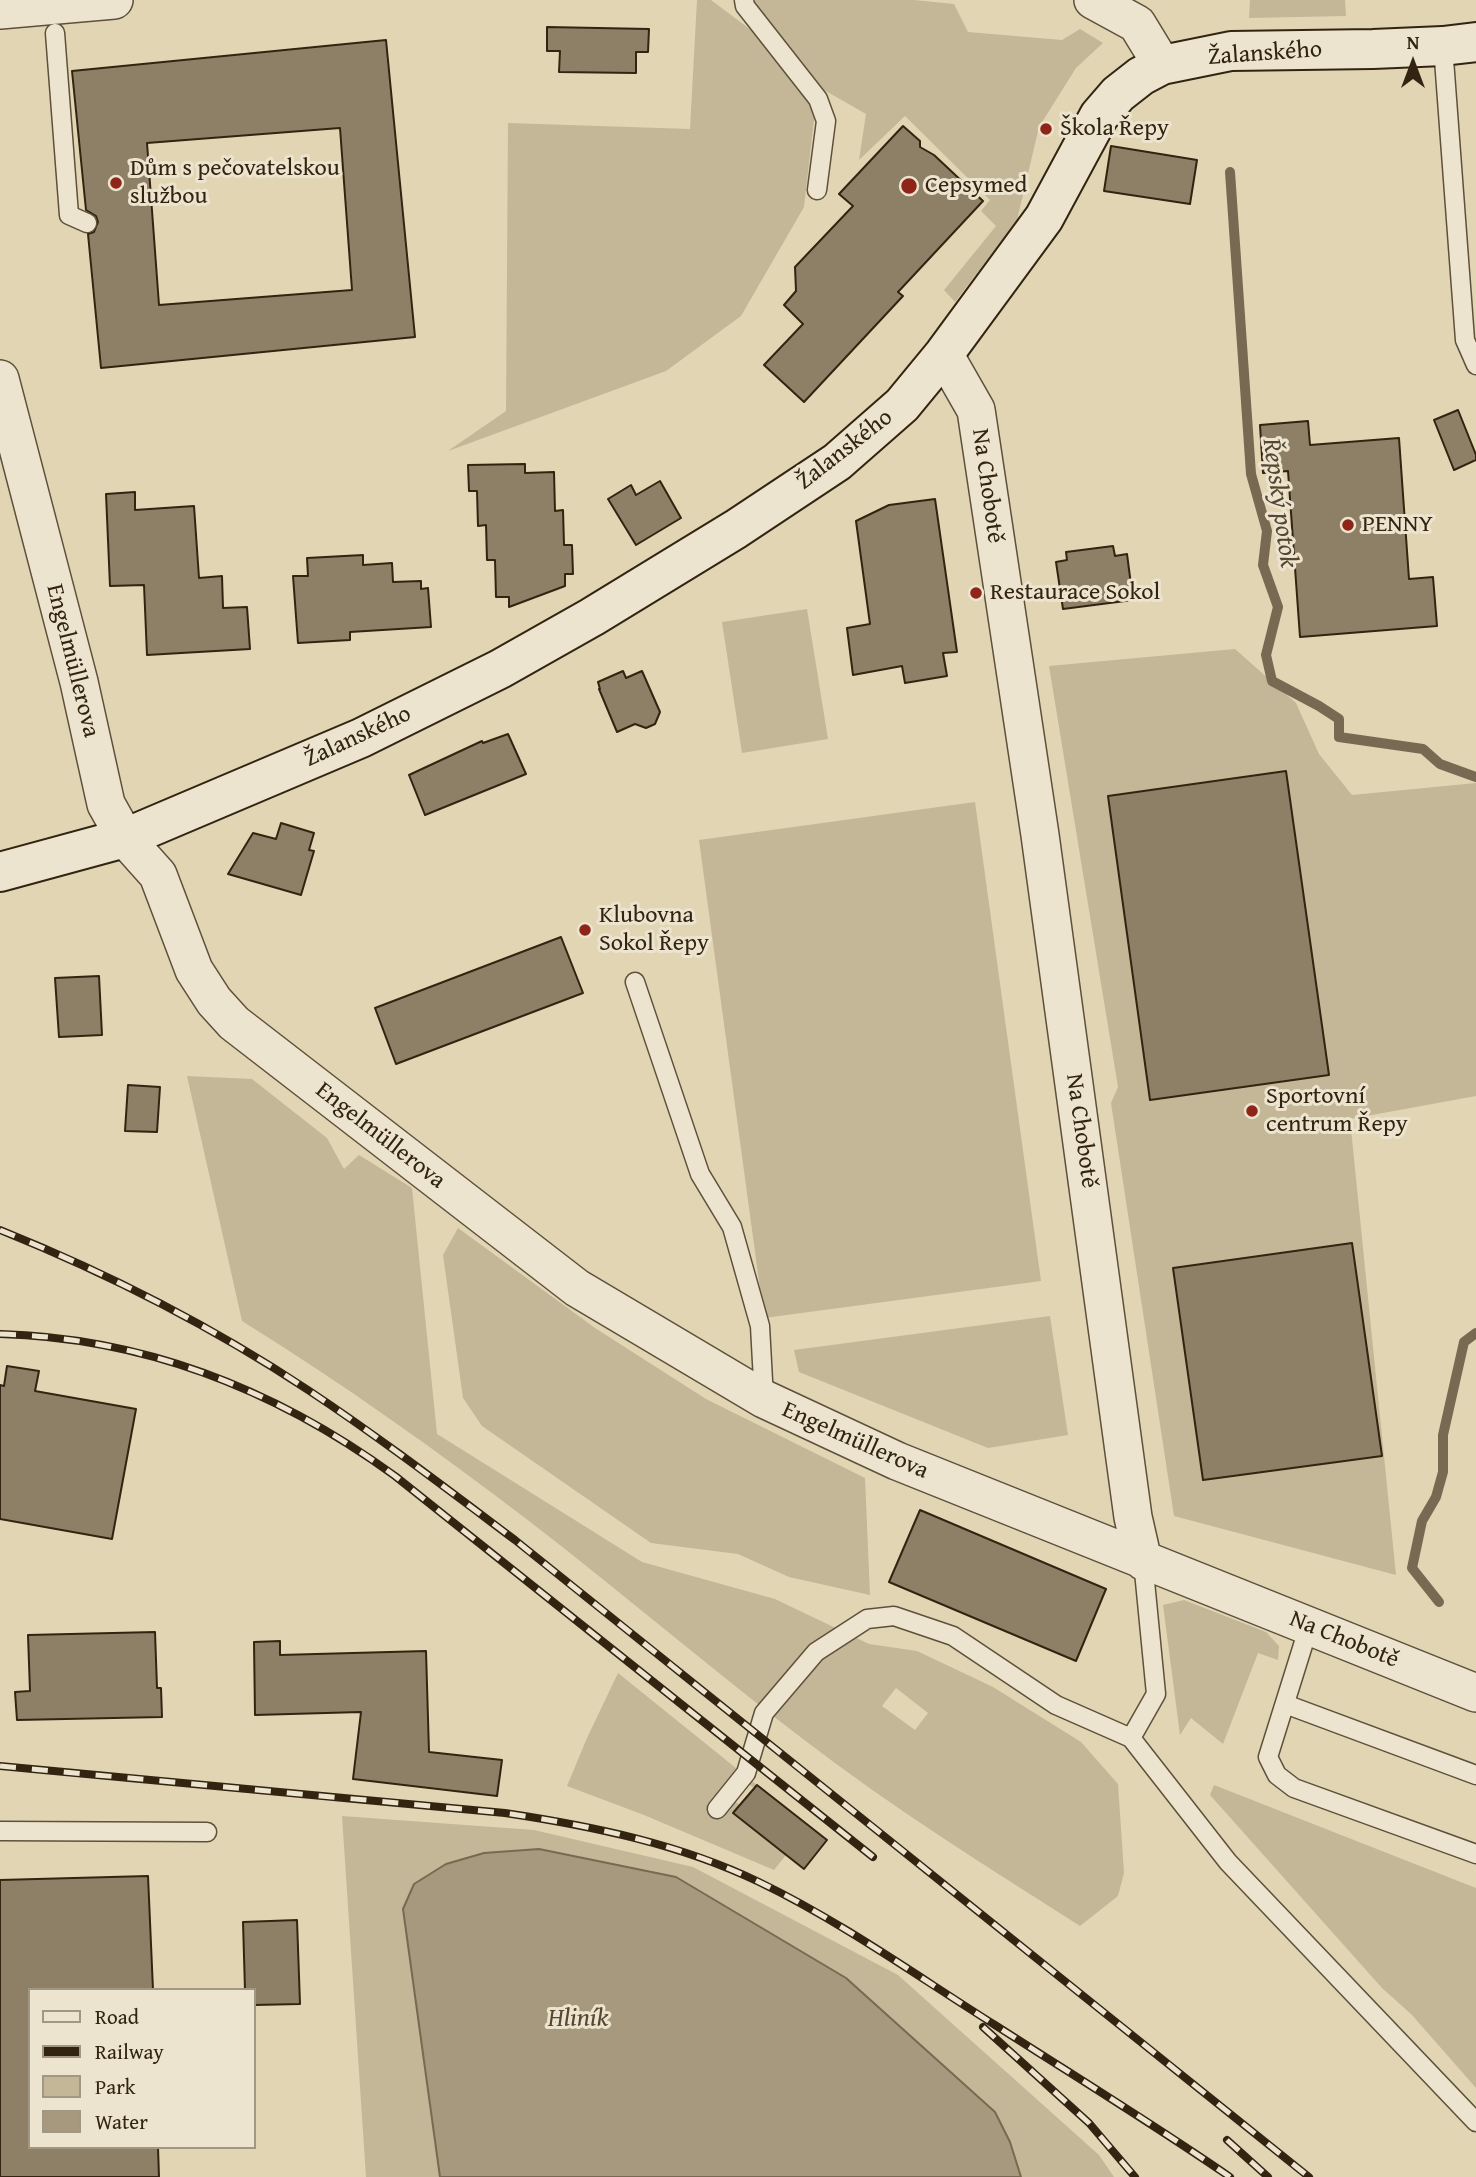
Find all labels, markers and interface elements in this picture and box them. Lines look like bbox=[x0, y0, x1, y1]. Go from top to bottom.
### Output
north arrow bbox=[1378, 28, 1448, 98]
text: N bbox=[1407, 28, 1419, 56]
street label: Žalanského bbox=[1207, 36, 1323, 72]
place label: Škola Řepy bbox=[1060, 115, 1169, 143]
marker: Škola Řepy bbox=[1038, 121, 1054, 137]
place label: Dům s pečovatelskou službou bbox=[130, 155, 340, 211]
place label: Cepsymed bbox=[925, 172, 1027, 200]
marker: Dům s pečovatelskou službou bbox=[108, 175, 124, 191]
marker: Cepsymed bbox=[899, 176, 919, 196]
street label: Žalanského bbox=[791, 403, 899, 497]
street label: Na Chobotě bbox=[965, 427, 1009, 545]
water label: Řepský potok bbox=[1254, 436, 1304, 570]
place label: PENNY bbox=[1362, 511, 1433, 539]
marker: PENNY bbox=[1340, 517, 1356, 533]
place label: Restaurace Sokol bbox=[990, 579, 1160, 607]
street label: Engelmüllerova bbox=[39, 581, 105, 741]
marker: Restaurace Sokol bbox=[968, 585, 984, 601]
street label: Žalanského bbox=[300, 700, 416, 774]
place label: Klubovna Sokol Řepy bbox=[599, 902, 709, 958]
marker: Klubovna Sokol Řepy bbox=[577, 922, 593, 938]
street label: Na Chobotě bbox=[1059, 1072, 1103, 1190]
street label: Engelmüllerova bbox=[309, 1076, 451, 1196]
place label: Sportovní centrum Řepy bbox=[1266, 1083, 1408, 1139]
marker: Sportovní centrum Řepy bbox=[1244, 1103, 1260, 1119]
street label: Engelmüllerova bbox=[777, 1396, 933, 1486]
street label: Na Chobotě bbox=[1285, 1605, 1403, 1675]
legend bbox=[28, 1988, 256, 2149]
text: Road bbox=[95, 2001, 139, 2032]
water label: Hliník bbox=[548, 2003, 608, 2035]
text: Railway bbox=[95, 2036, 164, 2067]
text: Park bbox=[95, 2071, 136, 2102]
text: Water bbox=[95, 2106, 148, 2137]

